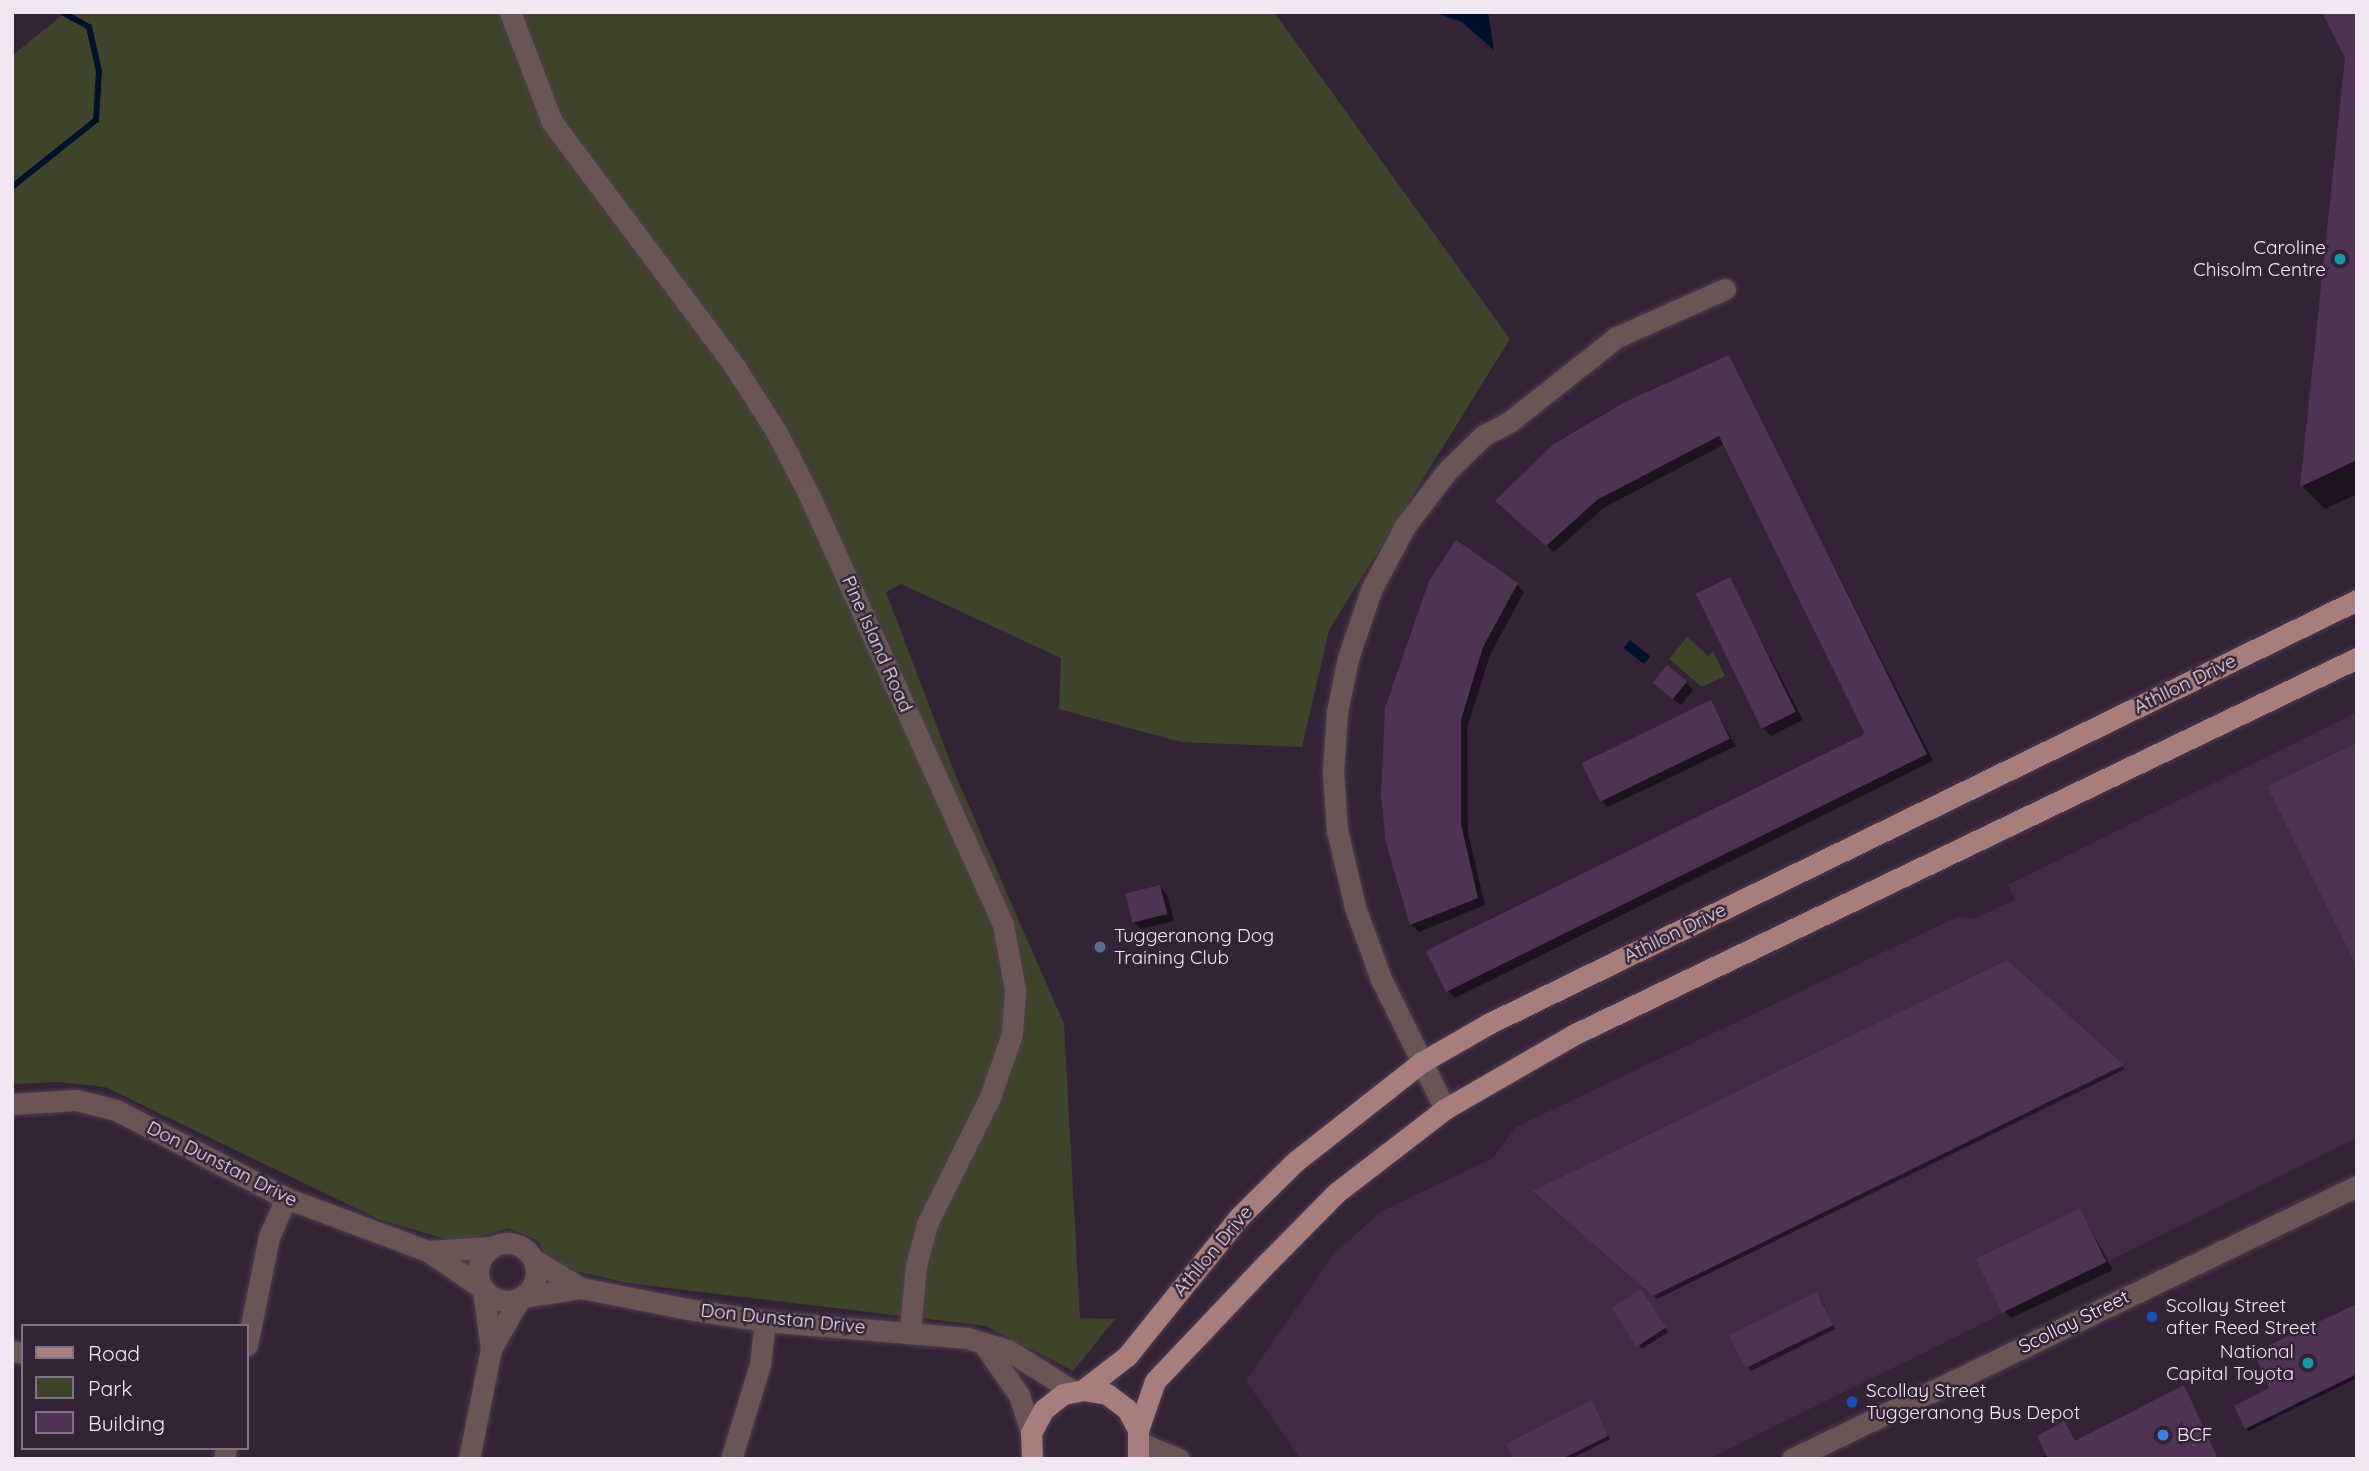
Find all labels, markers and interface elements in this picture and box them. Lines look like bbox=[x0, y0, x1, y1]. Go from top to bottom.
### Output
place label: Caroline Chisolm Centre bbox=[2193, 237, 2326, 281]
marker: Caroline Chisolm Centre bbox=[2332, 251, 2348, 267]
street label: Pine Island Road bbox=[837, 572, 917, 716]
street label: Athllon Drive bbox=[2130, 649, 2240, 719]
street label: Athllon Drive bbox=[1620, 898, 1730, 968]
place label: Tuggeranong Dog Training Club bbox=[1114, 925, 1274, 969]
marker: Tuggeranong Dog Training Club bbox=[1092, 939, 1108, 955]
street label: Don Dunstan Drive bbox=[143, 1116, 301, 1212]
street label: Athllon Drive bbox=[1168, 1201, 1258, 1301]
street label: Scollay Street bbox=[2015, 1285, 2133, 1359]
place label: Scollay Street after Reed Street bbox=[2166, 1295, 2317, 1339]
street label: Don Dunstan Drive bbox=[699, 1299, 867, 1339]
marker: Scollay Street after Reed Street bbox=[2144, 1309, 2160, 1325]
legend bbox=[21, 1324, 248, 1450]
text: Road bbox=[88, 1340, 140, 1366]
place label: National Capital Toyota bbox=[2166, 1341, 2294, 1385]
marker: National Capital Toyota bbox=[2300, 1355, 2316, 1371]
text: Park bbox=[88, 1375, 132, 1401]
place label: Scollay Street Tuggeranong Bus Depot bbox=[1866, 1380, 2080, 1424]
marker: Scollay Street Tuggeranong Bus Depot bbox=[1844, 1394, 1860, 1410]
text: Building bbox=[88, 1410, 165, 1436]
place label: BCF bbox=[2177, 1424, 2213, 1446]
marker: BCF bbox=[2155, 1427, 2171, 1443]

